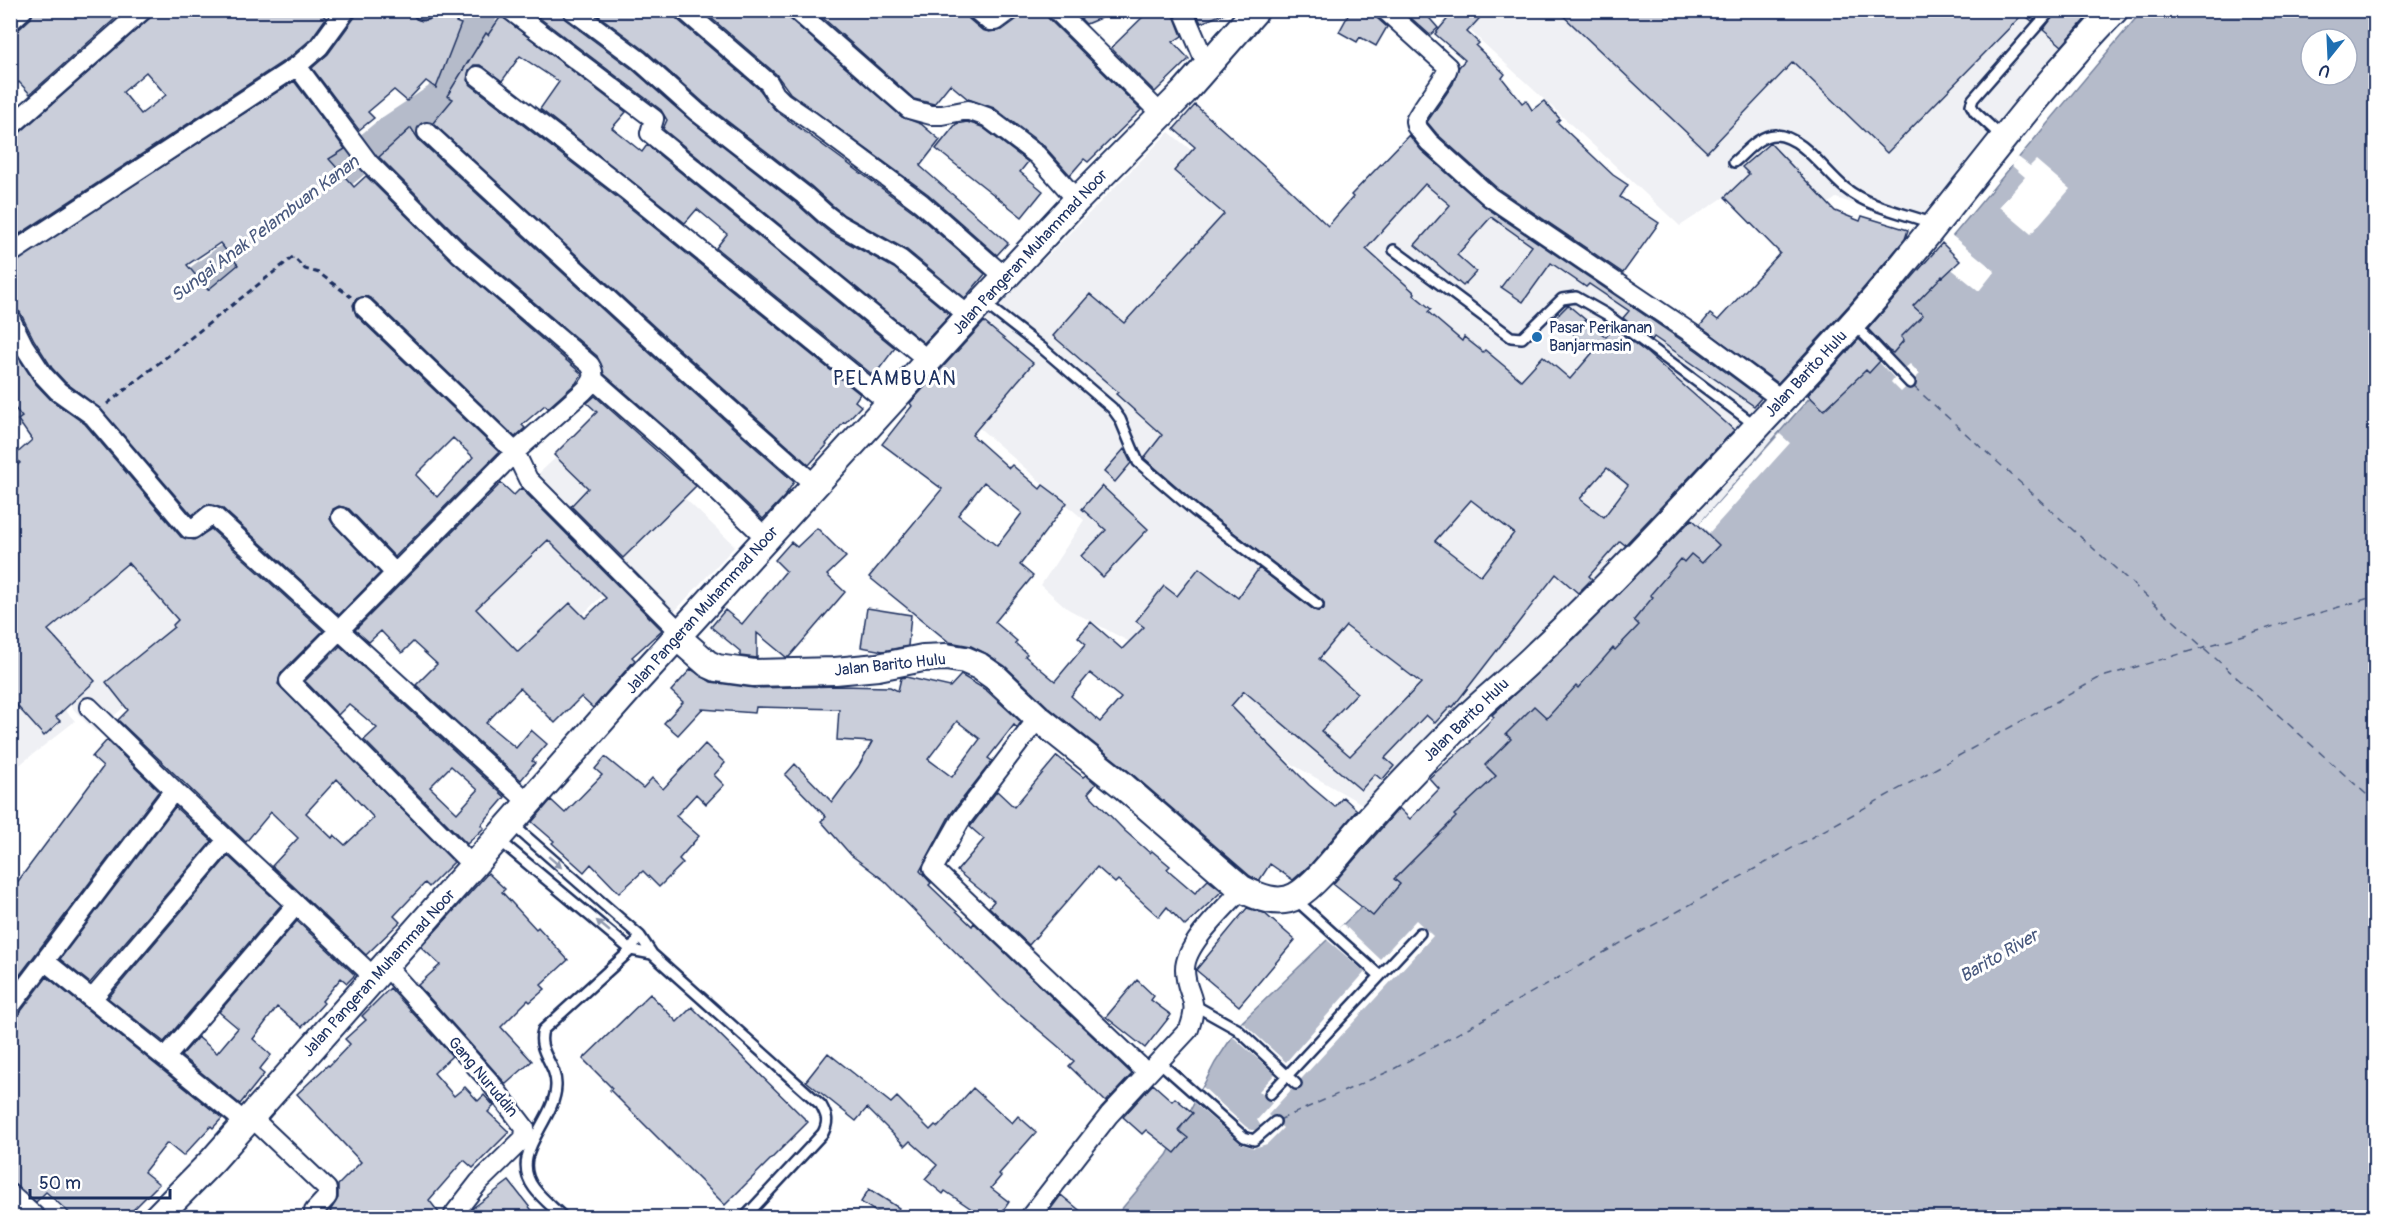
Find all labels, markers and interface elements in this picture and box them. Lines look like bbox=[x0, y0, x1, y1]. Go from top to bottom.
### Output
north arrow bbox=[2299, 27, 2359, 87]
text: U bbox=[2316, 59, 2333, 81]
water label: Sungai Anak Pelambuan Kanan bbox=[166, 150, 364, 307]
street label: Jalan Pangeran Muhammad Noor bbox=[948, 165, 1112, 339]
place label: Pasar Perikanan Banjarmasin bbox=[1549, 318, 1652, 356]
street label: Jalan Barito Hulu bbox=[1760, 326, 1852, 422]
marker: Pasar Perikanan Banjarmasin bbox=[1530, 330, 1544, 344]
district label: PELAMBUAN bbox=[833, 366, 957, 391]
street label: Jalan Pangeran Muhammad Noor bbox=[621, 522, 783, 698]
street label: Jalan Barito Hulu bbox=[833, 649, 947, 681]
street label: Jalan Barito Hulu bbox=[1419, 674, 1513, 766]
one-way arrow bbox=[547, 855, 562, 868]
street label: Jalan Pangeran Muhammad Noor bbox=[298, 885, 460, 1061]
one-way arrow bbox=[595, 920, 610, 933]
water label: Barito River bbox=[1956, 923, 2044, 988]
street label: Gang Nuruddin bbox=[444, 1033, 522, 1121]
scale bar bbox=[30, 1162, 170, 1200]
text: 50 m bbox=[39, 1172, 81, 1195]

